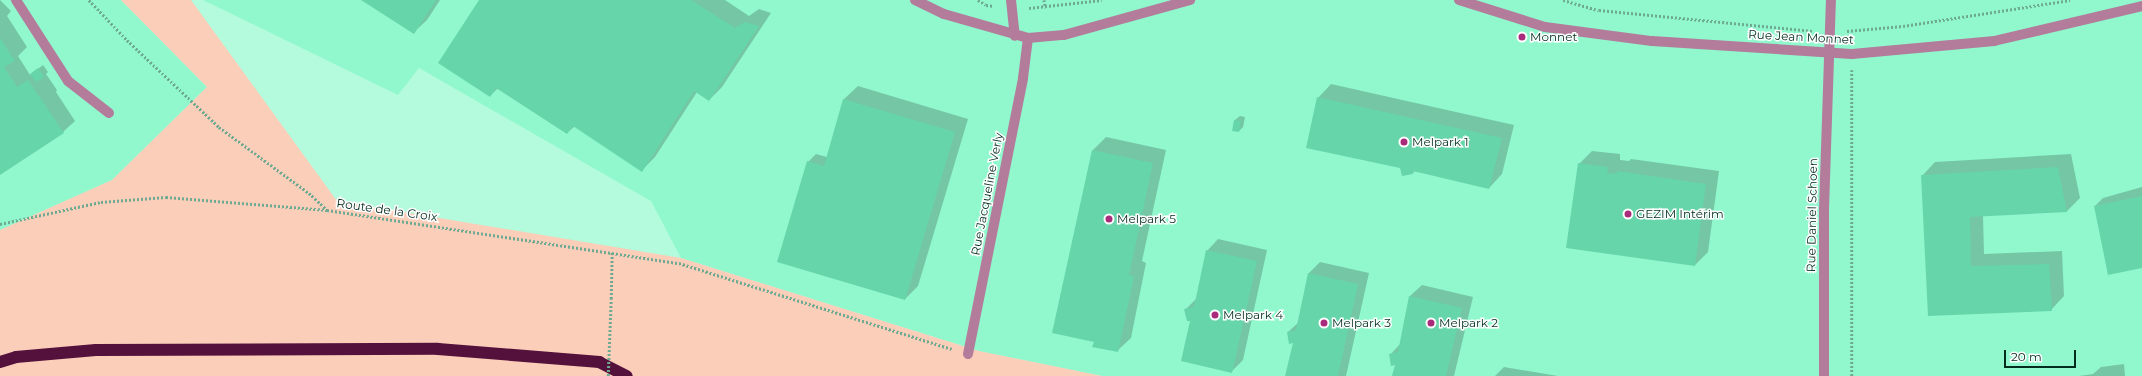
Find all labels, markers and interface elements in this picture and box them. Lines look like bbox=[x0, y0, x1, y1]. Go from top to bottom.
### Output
street label: Rue Jean Monnet bbox=[1748, 27, 1854, 47]
place label: Monnet bbox=[1530, 30, 1577, 44]
marker: Monnet bbox=[1517, 32, 1527, 42]
street label: Rue Jacqueline Verly bbox=[968, 131, 1006, 257]
place label: Melpark 1 bbox=[1412, 135, 1468, 149]
marker: Melpark 1 bbox=[1399, 137, 1409, 147]
street label: Rue Daniel Schoen bbox=[1804, 158, 1820, 272]
street label: Route de la Croix bbox=[336, 196, 438, 224]
place label: GEZIM Intérim bbox=[1636, 207, 1724, 221]
marker: GEZIM Intérim bbox=[1623, 209, 1633, 219]
place label: Melpark 5 bbox=[1117, 212, 1176, 226]
marker: Melpark 5 bbox=[1104, 214, 1114, 224]
place label: Melpark 4 bbox=[1223, 308, 1283, 322]
marker: Melpark 4 bbox=[1210, 310, 1220, 320]
place label: Melpark 3 bbox=[1332, 316, 1391, 330]
place label: Melpark 2 bbox=[1439, 316, 1498, 330]
marker: Melpark 3 bbox=[1319, 318, 1329, 328]
marker: Melpark 2 bbox=[1426, 318, 1436, 328]
scale bar bbox=[2006, 342, 2078, 368]
text: 20 m bbox=[2011, 349, 2042, 364]

